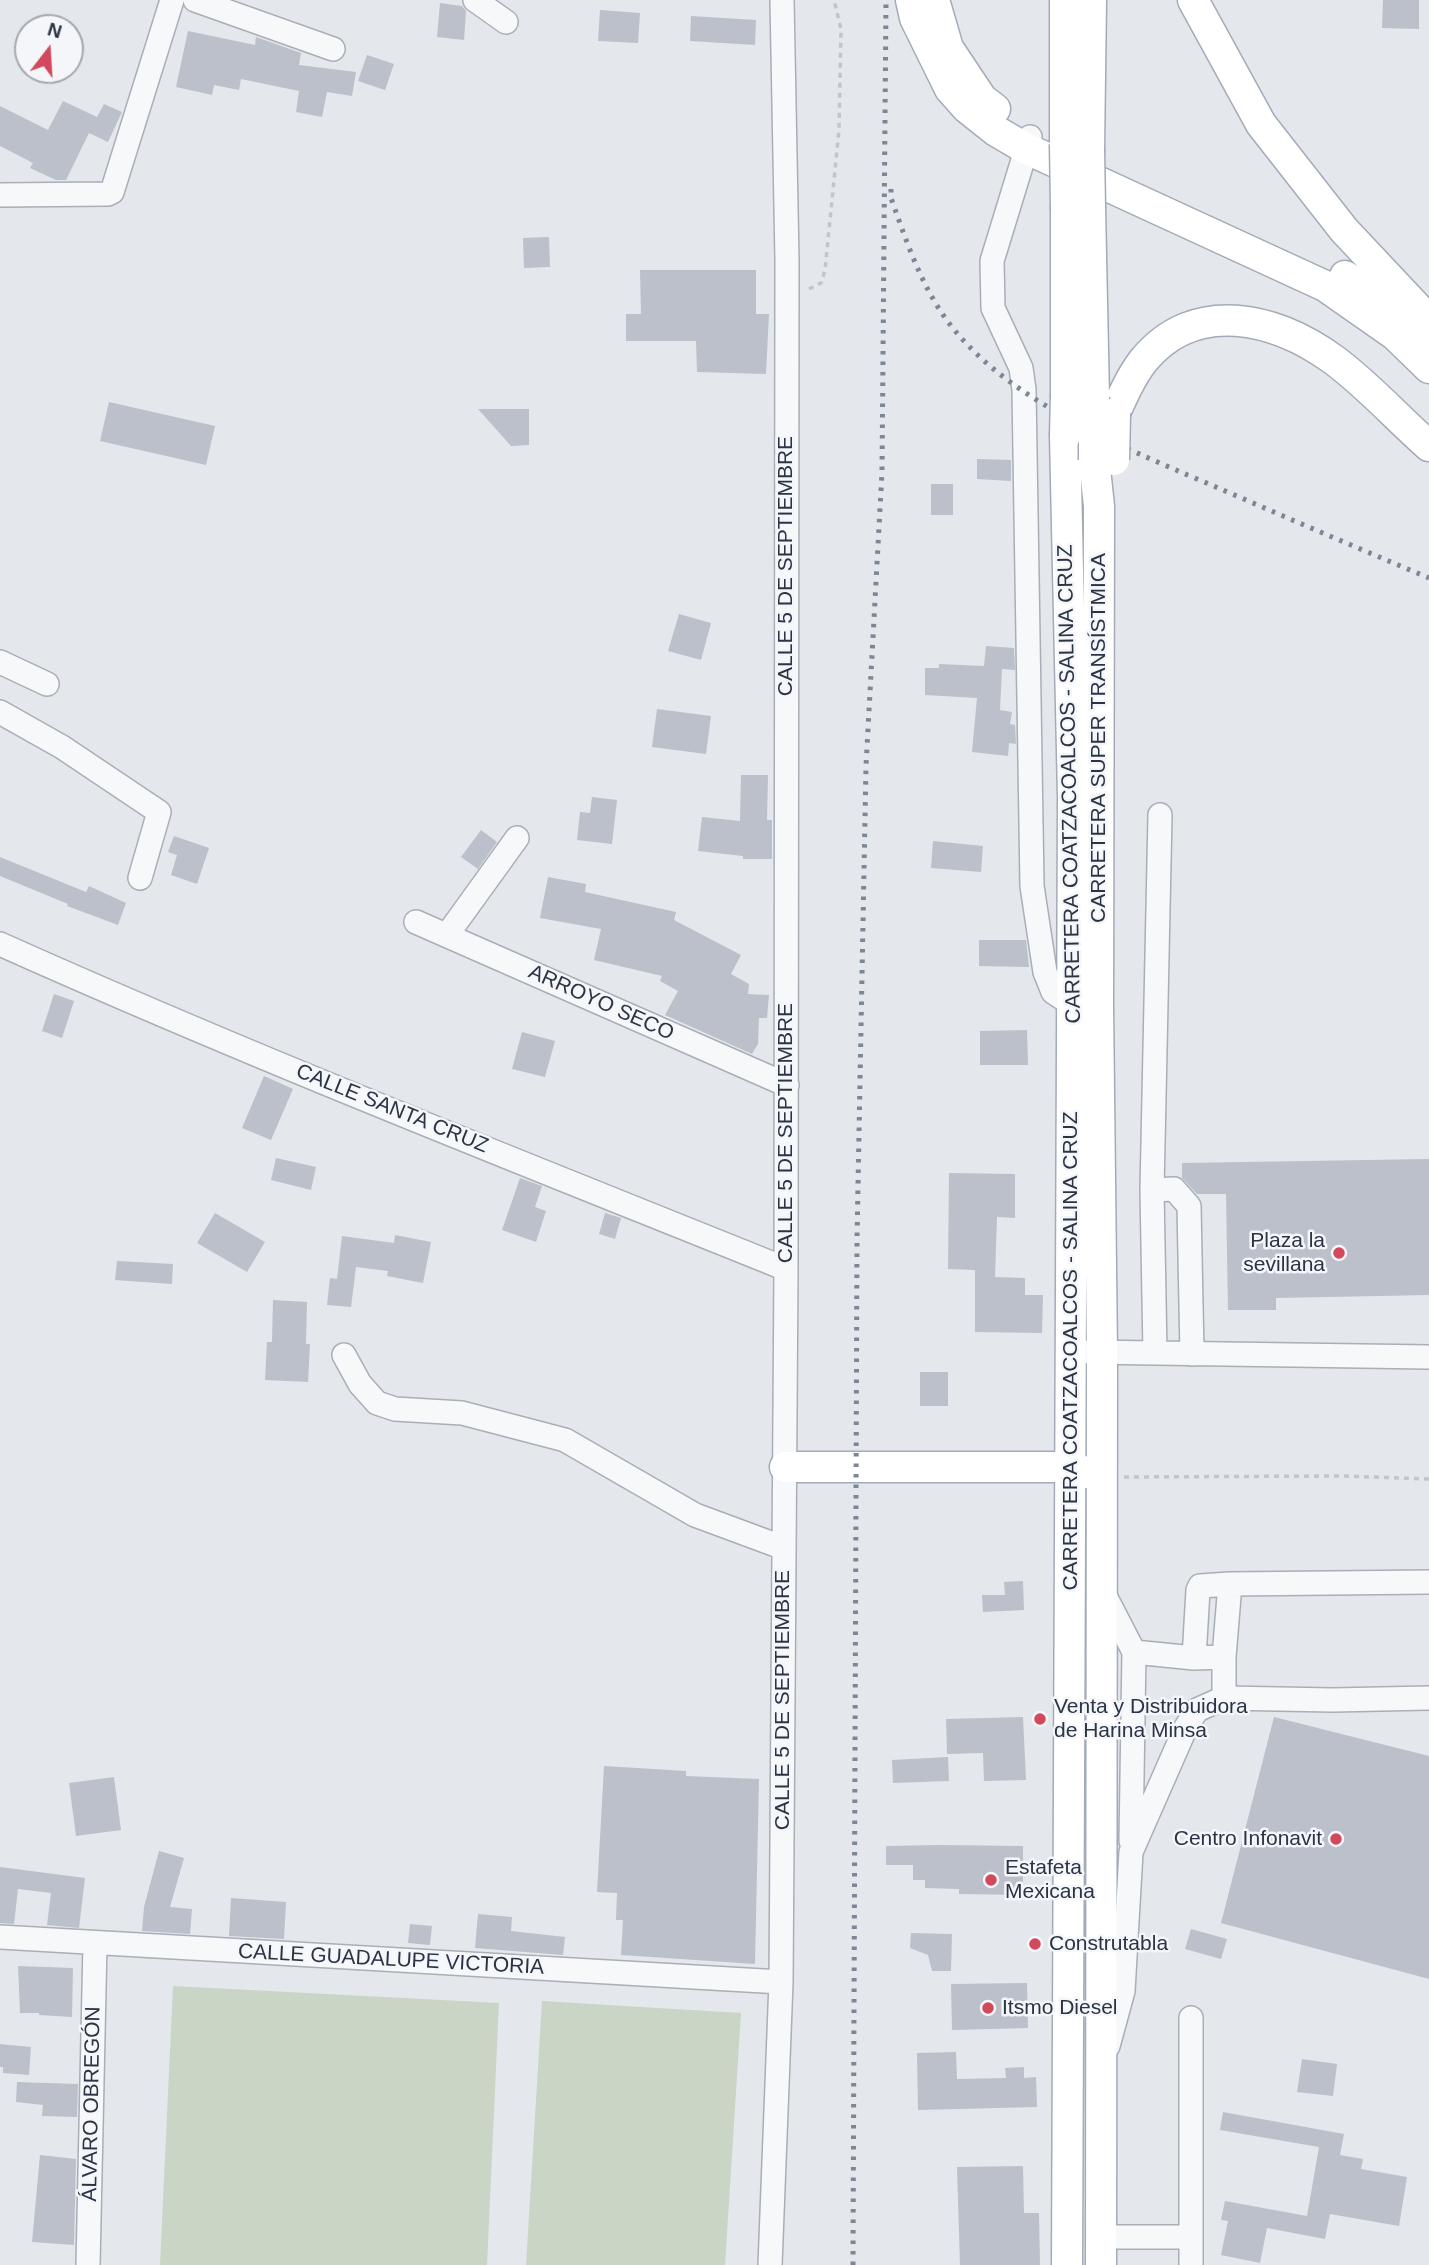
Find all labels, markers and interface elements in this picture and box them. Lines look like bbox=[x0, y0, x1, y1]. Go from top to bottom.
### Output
north arrow bbox=[14, 14, 84, 84]
text: N bbox=[45, 18, 64, 42]
street label: CALLE 5 DE SEPTIEMBRE bbox=[773, 436, 799, 696]
street label: CARRETERA COATZACOALCOS - SALINA CRUZ bbox=[1053, 544, 1087, 1024]
street label: CARRETERA SUPER TRANSÍSTMICA bbox=[1086, 553, 1112, 923]
street label: ARROYO SECO bbox=[524, 960, 678, 1046]
street label: CALLE 5 DE SEPTIEMBRE bbox=[773, 1003, 799, 1263]
street label: CALLE SANTA CRUZ bbox=[292, 1059, 492, 1159]
street label: CARRETERA COATZACOALCOS - SALINA CRUZ bbox=[1058, 1111, 1084, 1591]
place label: Plaza la sevillana bbox=[1243, 1228, 1325, 1278]
marker: Plaza la sevillana bbox=[1331, 1245, 1347, 1261]
street label: CALLE 5 DE SEPTIEMBRE bbox=[770, 1570, 796, 1830]
place label: Venta y Distribuidora de Harina Minsa bbox=[1054, 1694, 1248, 1744]
marker: Venta y Distribuidora de Harina Minsa bbox=[1032, 1711, 1048, 1727]
place label: Centro Infonavit bbox=[1174, 1826, 1322, 1852]
marker: Centro Infonavit bbox=[1328, 1831, 1344, 1847]
place label: Estafeta Mexicana bbox=[1005, 1855, 1095, 1905]
marker: Estafeta Mexicana bbox=[983, 1872, 999, 1888]
place label: Construtabla bbox=[1049, 1931, 1168, 1957]
marker: Construtabla bbox=[1027, 1936, 1043, 1952]
street label: CALLE GUADALUPE VICTORIA bbox=[237, 1939, 545, 1981]
place label: Itsmo Diesel bbox=[1002, 1995, 1118, 2021]
marker: Itsmo Diesel bbox=[980, 2000, 996, 2016]
street label: ÁLVARO OBREGÓN bbox=[78, 2006, 106, 2202]

